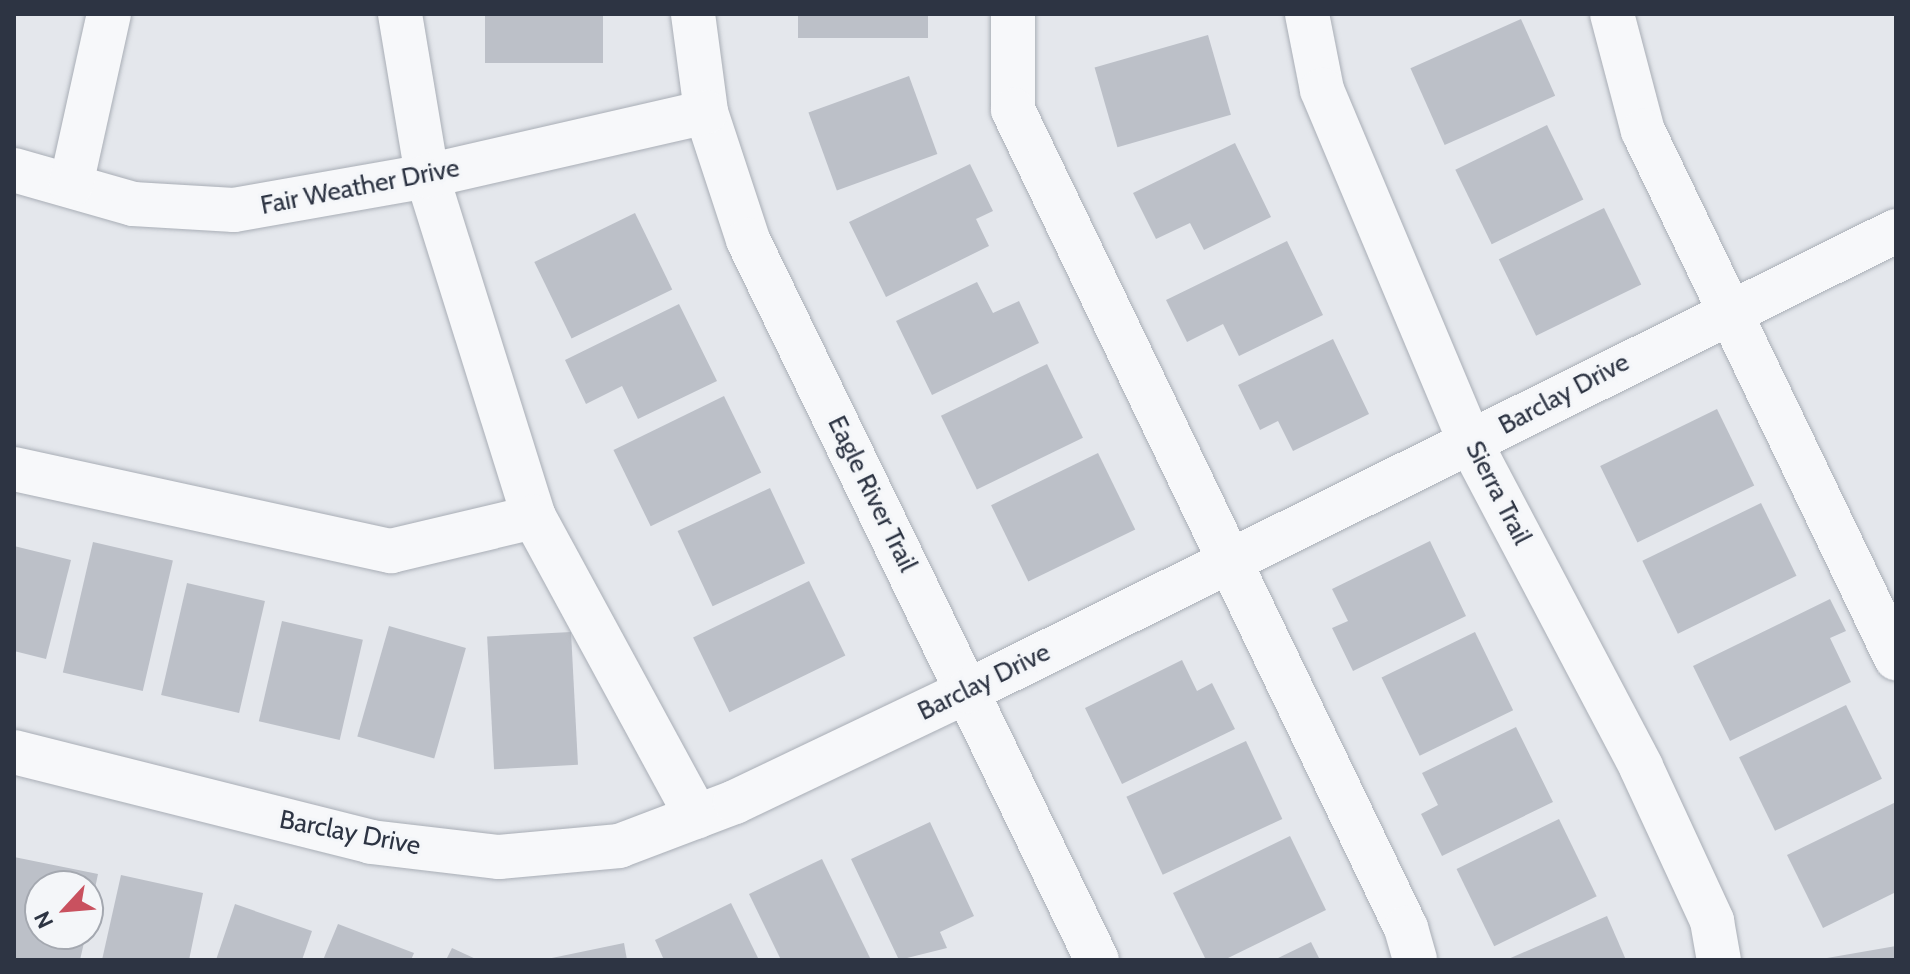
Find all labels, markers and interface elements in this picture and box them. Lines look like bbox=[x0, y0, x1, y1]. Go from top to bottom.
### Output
street label: Fair Weather Drive bbox=[258, 152, 462, 222]
street label: Barclay Drive bbox=[1494, 347, 1634, 441]
street label: Eagle River Trail bbox=[821, 411, 923, 577]
street label: Sierra Trail bbox=[1459, 436, 1537, 550]
street label: Barclay Drive bbox=[913, 637, 1055, 727]
street label: Barclay Drive bbox=[277, 804, 423, 862]
north arrow bbox=[24, 870, 104, 950]
text: N bbox=[28, 907, 59, 933]

